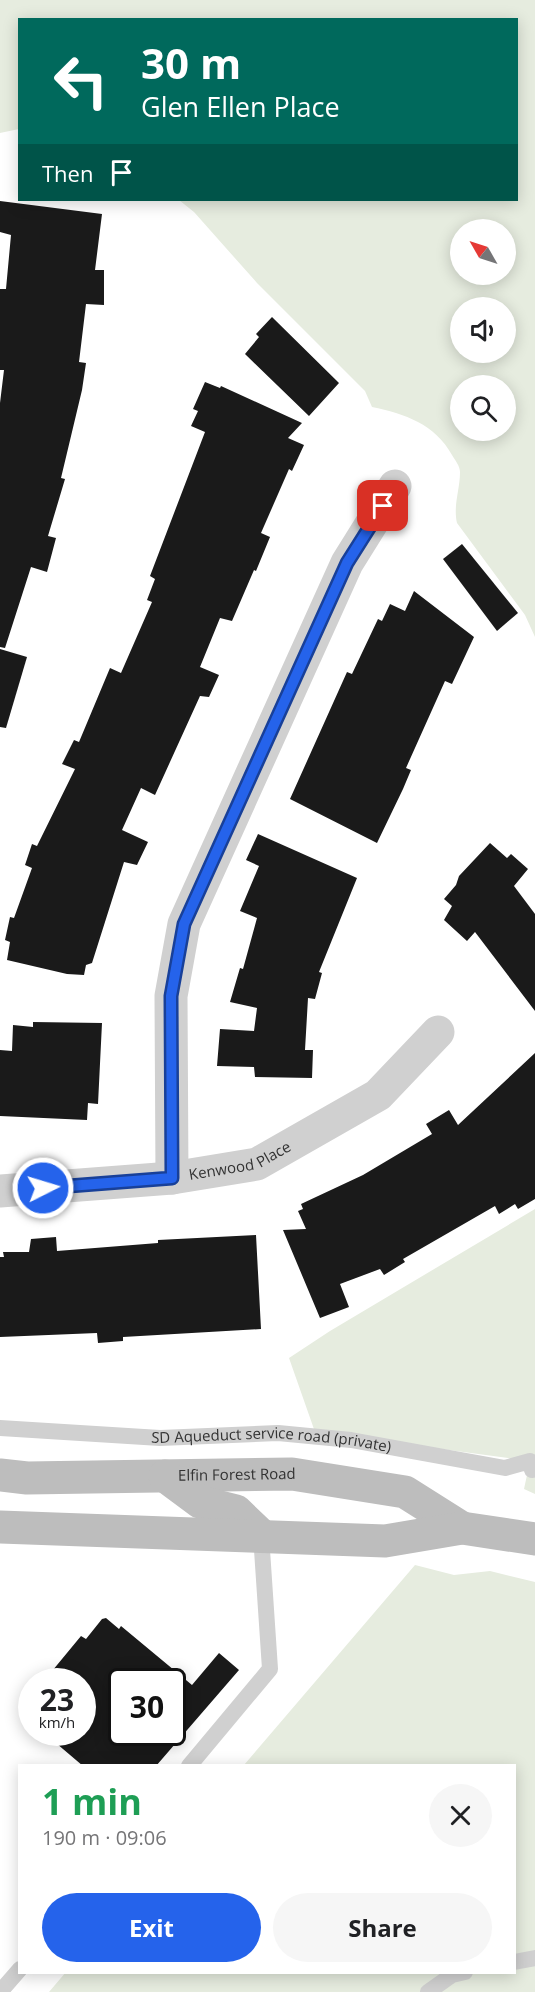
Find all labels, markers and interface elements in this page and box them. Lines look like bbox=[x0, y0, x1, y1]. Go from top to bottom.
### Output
text: 30 m bbox=[141, 34, 241, 91]
icon: left bbox=[42, 42, 120, 120]
text: Glen Ellen Place bbox=[141, 88, 340, 125]
icon: arrive bbox=[105, 156, 138, 189]
text: Then bbox=[42, 158, 93, 188]
north arrow bbox=[450, 219, 516, 285]
map controls bbox=[450, 219, 516, 441]
button: sound bbox=[450, 297, 516, 363]
button: search bbox=[450, 375, 516, 441]
pin bbox=[357, 480, 408, 531]
icon: arrive bbox=[366, 489, 399, 522]
street label: Kenwood Place bbox=[187, 1136, 294, 1184]
position arrow bbox=[11, 1156, 75, 1220]
street label: SD Aqueduct service road (private) bbox=[151, 1422, 393, 1456]
street label: Elfin Forest Road bbox=[178, 1463, 296, 1485]
speed limit sign: 30 bbox=[108, 1668, 186, 1746]
text: 23 bbox=[40, 1679, 74, 1720]
text: km/h bbox=[39, 1712, 75, 1732]
text: 1 min bbox=[42, 1777, 142, 1826]
button: close bbox=[429, 1784, 492, 1847]
text: 190 m · 09:06 bbox=[42, 1824, 167, 1851]
button: Exit bbox=[42, 1893, 261, 1962]
button: Share bbox=[273, 1893, 492, 1962]

